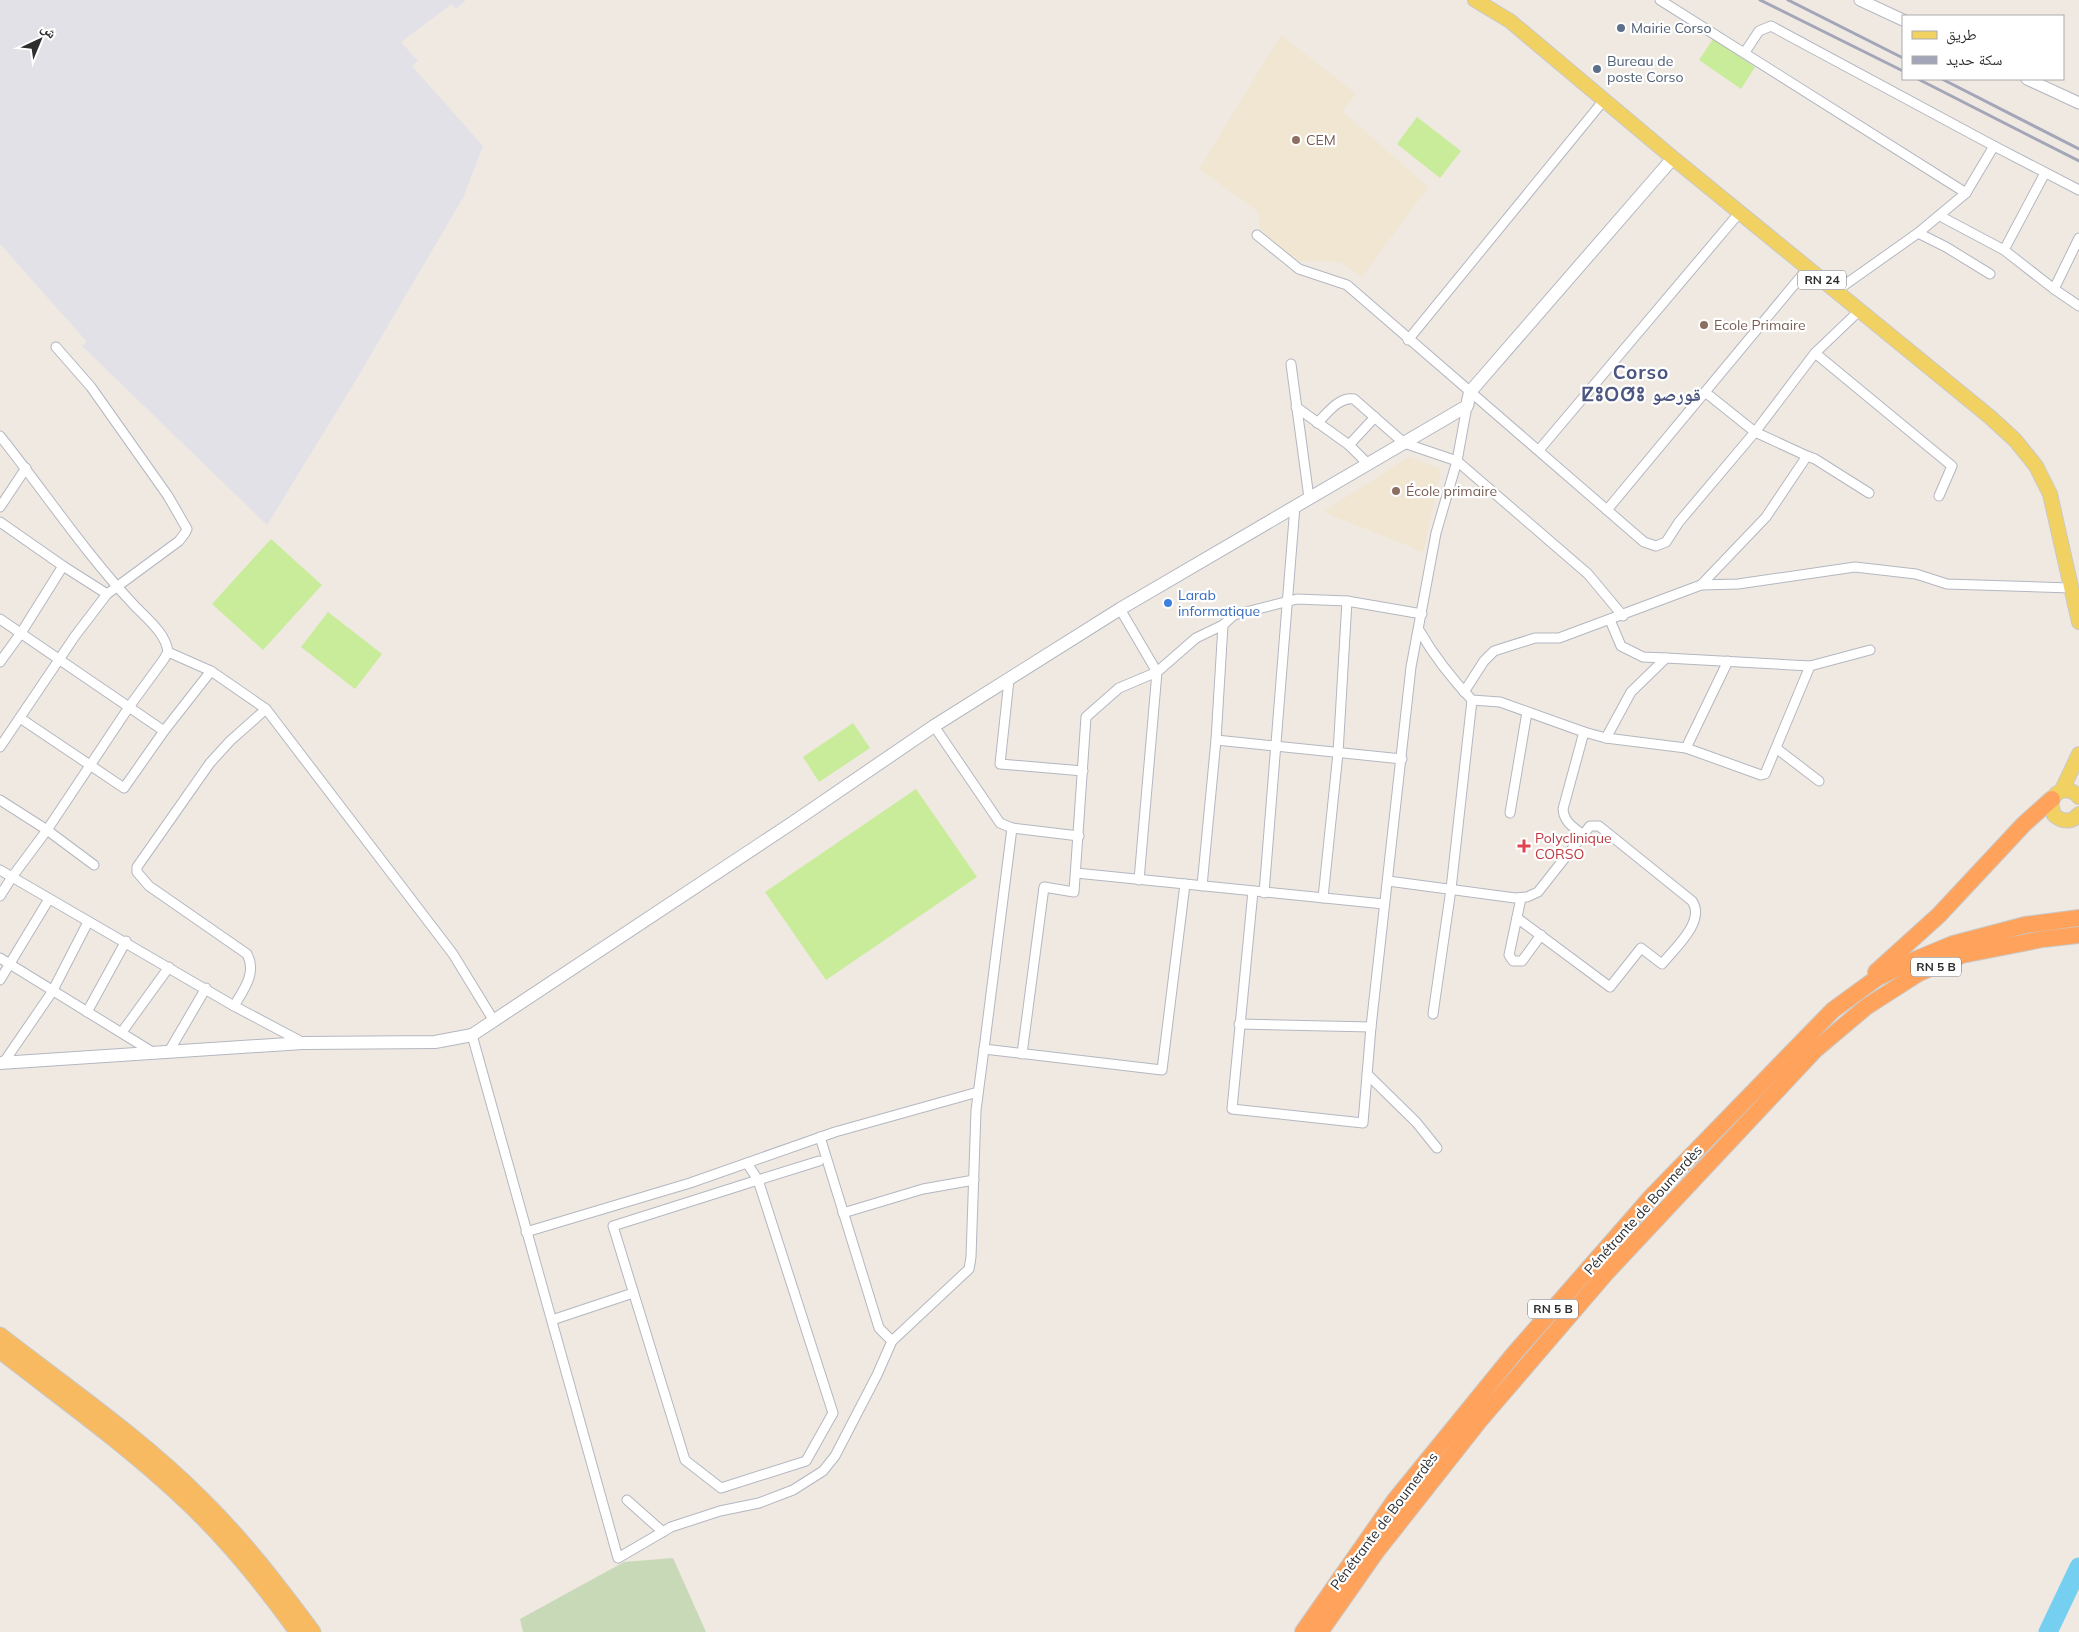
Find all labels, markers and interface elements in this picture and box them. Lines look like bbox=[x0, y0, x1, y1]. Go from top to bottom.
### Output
north arrow bbox=[15, 15, 65, 65]
legend bbox=[1902, 15, 2064, 80]
text: ش bbox=[37, 19, 61, 42]
place label: Mairie Corso bbox=[1631, 19, 1711, 37]
marker: Mairie Corso bbox=[1615, 22, 1627, 34]
text: طريق bbox=[1946, 25, 1977, 45]
text: سكة حديد bbox=[1946, 50, 2002, 69]
place label: Bureau de poste Corso bbox=[1607, 52, 1683, 86]
marker: Bureau de poste Corso bbox=[1591, 63, 1603, 75]
place label: CEM bbox=[1306, 131, 1336, 149]
marker: CEM bbox=[1290, 134, 1302, 146]
road number: RN 24 bbox=[1798, 270, 1846, 290]
place label: Ecole Primaire bbox=[1714, 316, 1806, 334]
marker: Ecole Primaire bbox=[1698, 319, 1710, 331]
district label: Corso ⵇⵓⵔⵚⵓ قورصو bbox=[1581, 360, 1701, 406]
place label: École primaire bbox=[1406, 482, 1497, 500]
marker: École primaire bbox=[1390, 485, 1402, 497]
place label: Larab informatique bbox=[1178, 586, 1260, 620]
marker: Larab informatique bbox=[1162, 597, 1174, 609]
place label: Polyclinique CORSO bbox=[1535, 829, 1612, 863]
marker: Polyclinique CORSO bbox=[1517, 839, 1531, 853]
road number: RN 5 B bbox=[1911, 958, 1961, 976]
street label: Pénétrante de Boumerdès bbox=[1580, 1142, 1706, 1278]
road number: RN 5 B bbox=[1528, 1300, 1578, 1318]
street label: Pénétrante de Boumerdès bbox=[1326, 1448, 1442, 1593]

